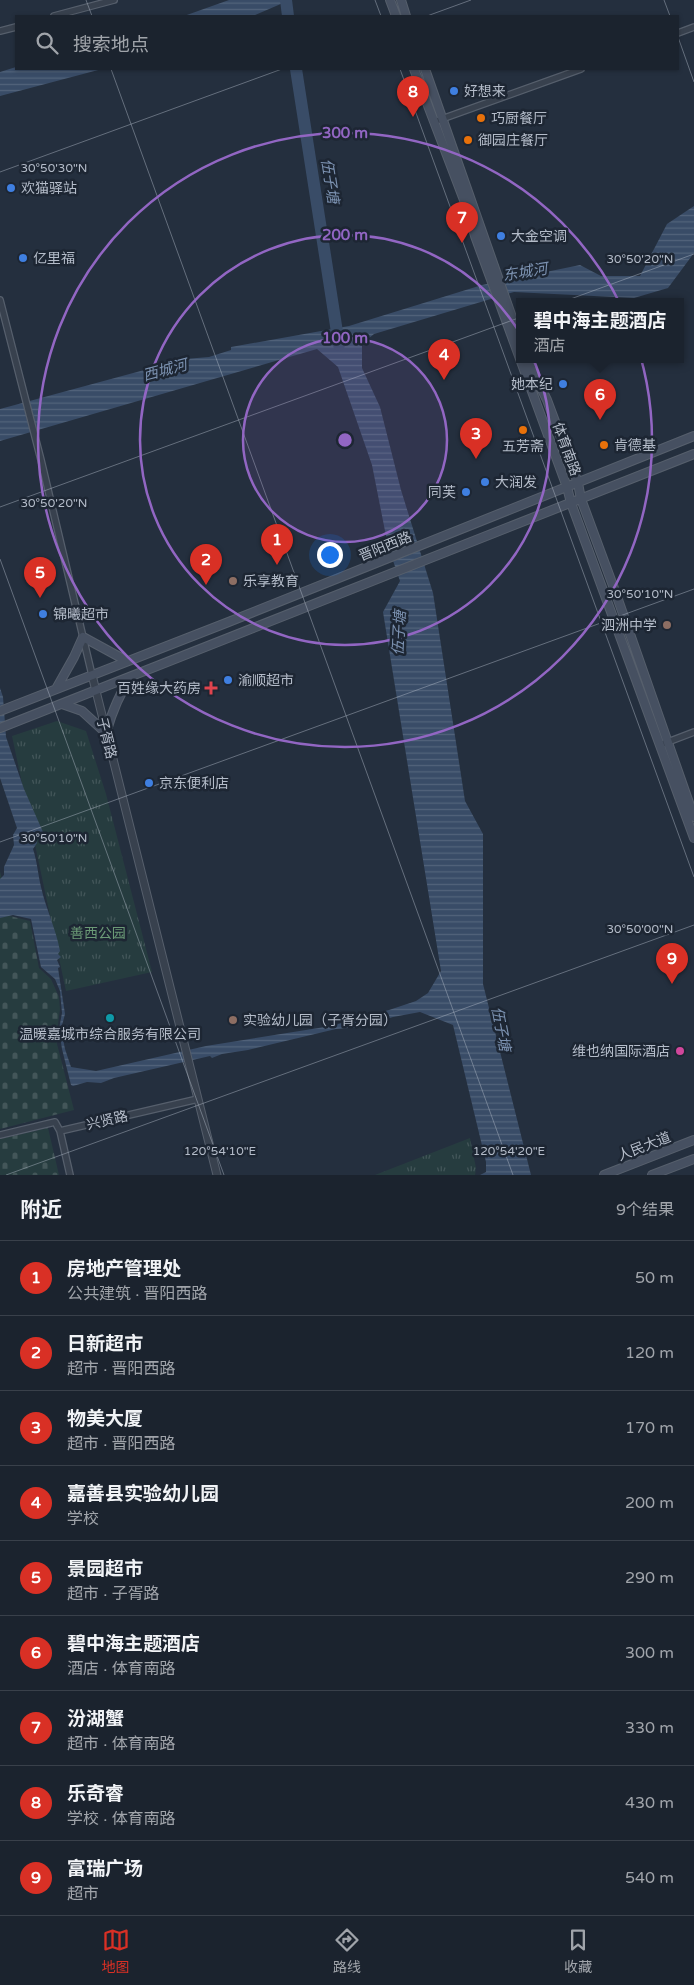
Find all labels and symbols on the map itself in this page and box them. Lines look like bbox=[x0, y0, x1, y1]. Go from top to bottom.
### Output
pin: 8 bbox=[397, 76, 429, 117]
place label: 好想来 bbox=[464, 83, 506, 100]
marker: 好想来 bbox=[448, 85, 460, 97]
place label: 巧厨餐厅 bbox=[491, 110, 547, 127]
marker: 巧厨餐厅 bbox=[475, 112, 487, 124]
text: 300 m bbox=[322, 124, 368, 142]
place label: 御园庄餐厅 bbox=[478, 132, 548, 149]
marker: 御园庄餐厅 bbox=[462, 134, 474, 146]
water label: 伍子塘 bbox=[318, 157, 343, 208]
text: 30°50'30"N bbox=[21, 161, 88, 175]
place label: 欢猫驿站 bbox=[21, 180, 77, 197]
marker: 欢猫驿站 bbox=[5, 182, 17, 194]
pin: 7 bbox=[446, 202, 478, 243]
text: 200 m bbox=[322, 226, 368, 244]
place label: 大金空调 bbox=[511, 228, 567, 245]
marker: 大金空调 bbox=[495, 230, 507, 242]
place label: 亿里福 bbox=[33, 250, 75, 267]
marker: 亿里福 bbox=[17, 252, 29, 264]
text: 30°50'20"N bbox=[607, 252, 674, 266]
water label: 东城河 bbox=[501, 259, 552, 284]
text: 100 m bbox=[322, 329, 368, 347]
pin: 4 bbox=[428, 339, 460, 380]
water label: 西城河 bbox=[141, 355, 192, 385]
place label: 她本纪 bbox=[511, 376, 553, 393]
marker: 她本纪 bbox=[557, 378, 569, 390]
pin: 6 bbox=[584, 379, 616, 420]
pin: 3 bbox=[460, 418, 492, 459]
street label: 体育南路 bbox=[549, 420, 584, 478]
marker: 五芳斋 bbox=[517, 424, 529, 436]
centre of rings bbox=[336, 431, 354, 449]
place label: 肯德基 bbox=[614, 437, 656, 454]
place label: 五芳斋 bbox=[502, 438, 544, 455]
marker: 肯德基 bbox=[598, 439, 610, 451]
place label: 大润发 bbox=[495, 474, 537, 491]
marker: 大润发 bbox=[479, 476, 491, 488]
place label: 同芙 bbox=[428, 484, 456, 501]
marker: 同芙 bbox=[460, 486, 472, 498]
text: 30°50'20"N bbox=[21, 496, 88, 510]
pin: 1 bbox=[261, 524, 293, 565]
street label: 晋阳西路 bbox=[356, 528, 414, 565]
your location bbox=[317, 542, 343, 568]
pin: 2 bbox=[190, 544, 222, 585]
pin: 5 bbox=[24, 557, 56, 598]
place label: 乐享教育 bbox=[243, 573, 299, 590]
marker: 乐享教育 bbox=[227, 575, 239, 587]
text: 30°50'10"N bbox=[607, 587, 674, 601]
place label: 锦曦超市 bbox=[53, 606, 109, 623]
water label: 伍子塘 bbox=[389, 607, 409, 656]
marker: 锦曦超市 bbox=[37, 608, 49, 620]
place label: 泗洲中学 bbox=[601, 617, 657, 634]
marker: 泗洲中学 bbox=[661, 619, 673, 631]
place label: 渝顺超市 bbox=[238, 672, 294, 689]
marker: 渝顺超市 bbox=[222, 674, 234, 686]
place label: 百姓缘大药房 bbox=[117, 680, 201, 697]
marker: 百姓缘大药房 bbox=[205, 682, 217, 694]
street label: 子胥路 bbox=[93, 716, 120, 761]
place label: 京东便利店 bbox=[159, 775, 229, 792]
marker: 京东便利店 bbox=[143, 777, 155, 789]
text: 30°50'10"N bbox=[21, 831, 88, 845]
text: 30°50'00"N bbox=[607, 922, 674, 936]
park label: 善西公园 bbox=[70, 925, 126, 942]
pin: 9 bbox=[656, 943, 688, 984]
water label: 伍子塘 bbox=[488, 1005, 515, 1056]
marker: 温暖嘉城市综合服务有限公司 bbox=[104, 1012, 116, 1024]
place label: 实验幼儿园（子胥分园） bbox=[243, 1012, 397, 1029]
marker: 实验幼儿园（子胥分园） bbox=[227, 1014, 239, 1026]
place label: 温暖嘉城市综合服务有限公司 bbox=[19, 1026, 201, 1043]
place label: 维也纳国际酒店 bbox=[572, 1043, 670, 1060]
marker: 维也纳国际酒店 bbox=[674, 1045, 686, 1057]
street label: 兴贤路 bbox=[85, 1107, 129, 1133]
street label: 人民大道 bbox=[615, 1128, 673, 1164]
text: 120°54'10"E bbox=[184, 1144, 257, 1158]
text: 120°54'20"E bbox=[473, 1144, 546, 1158]

